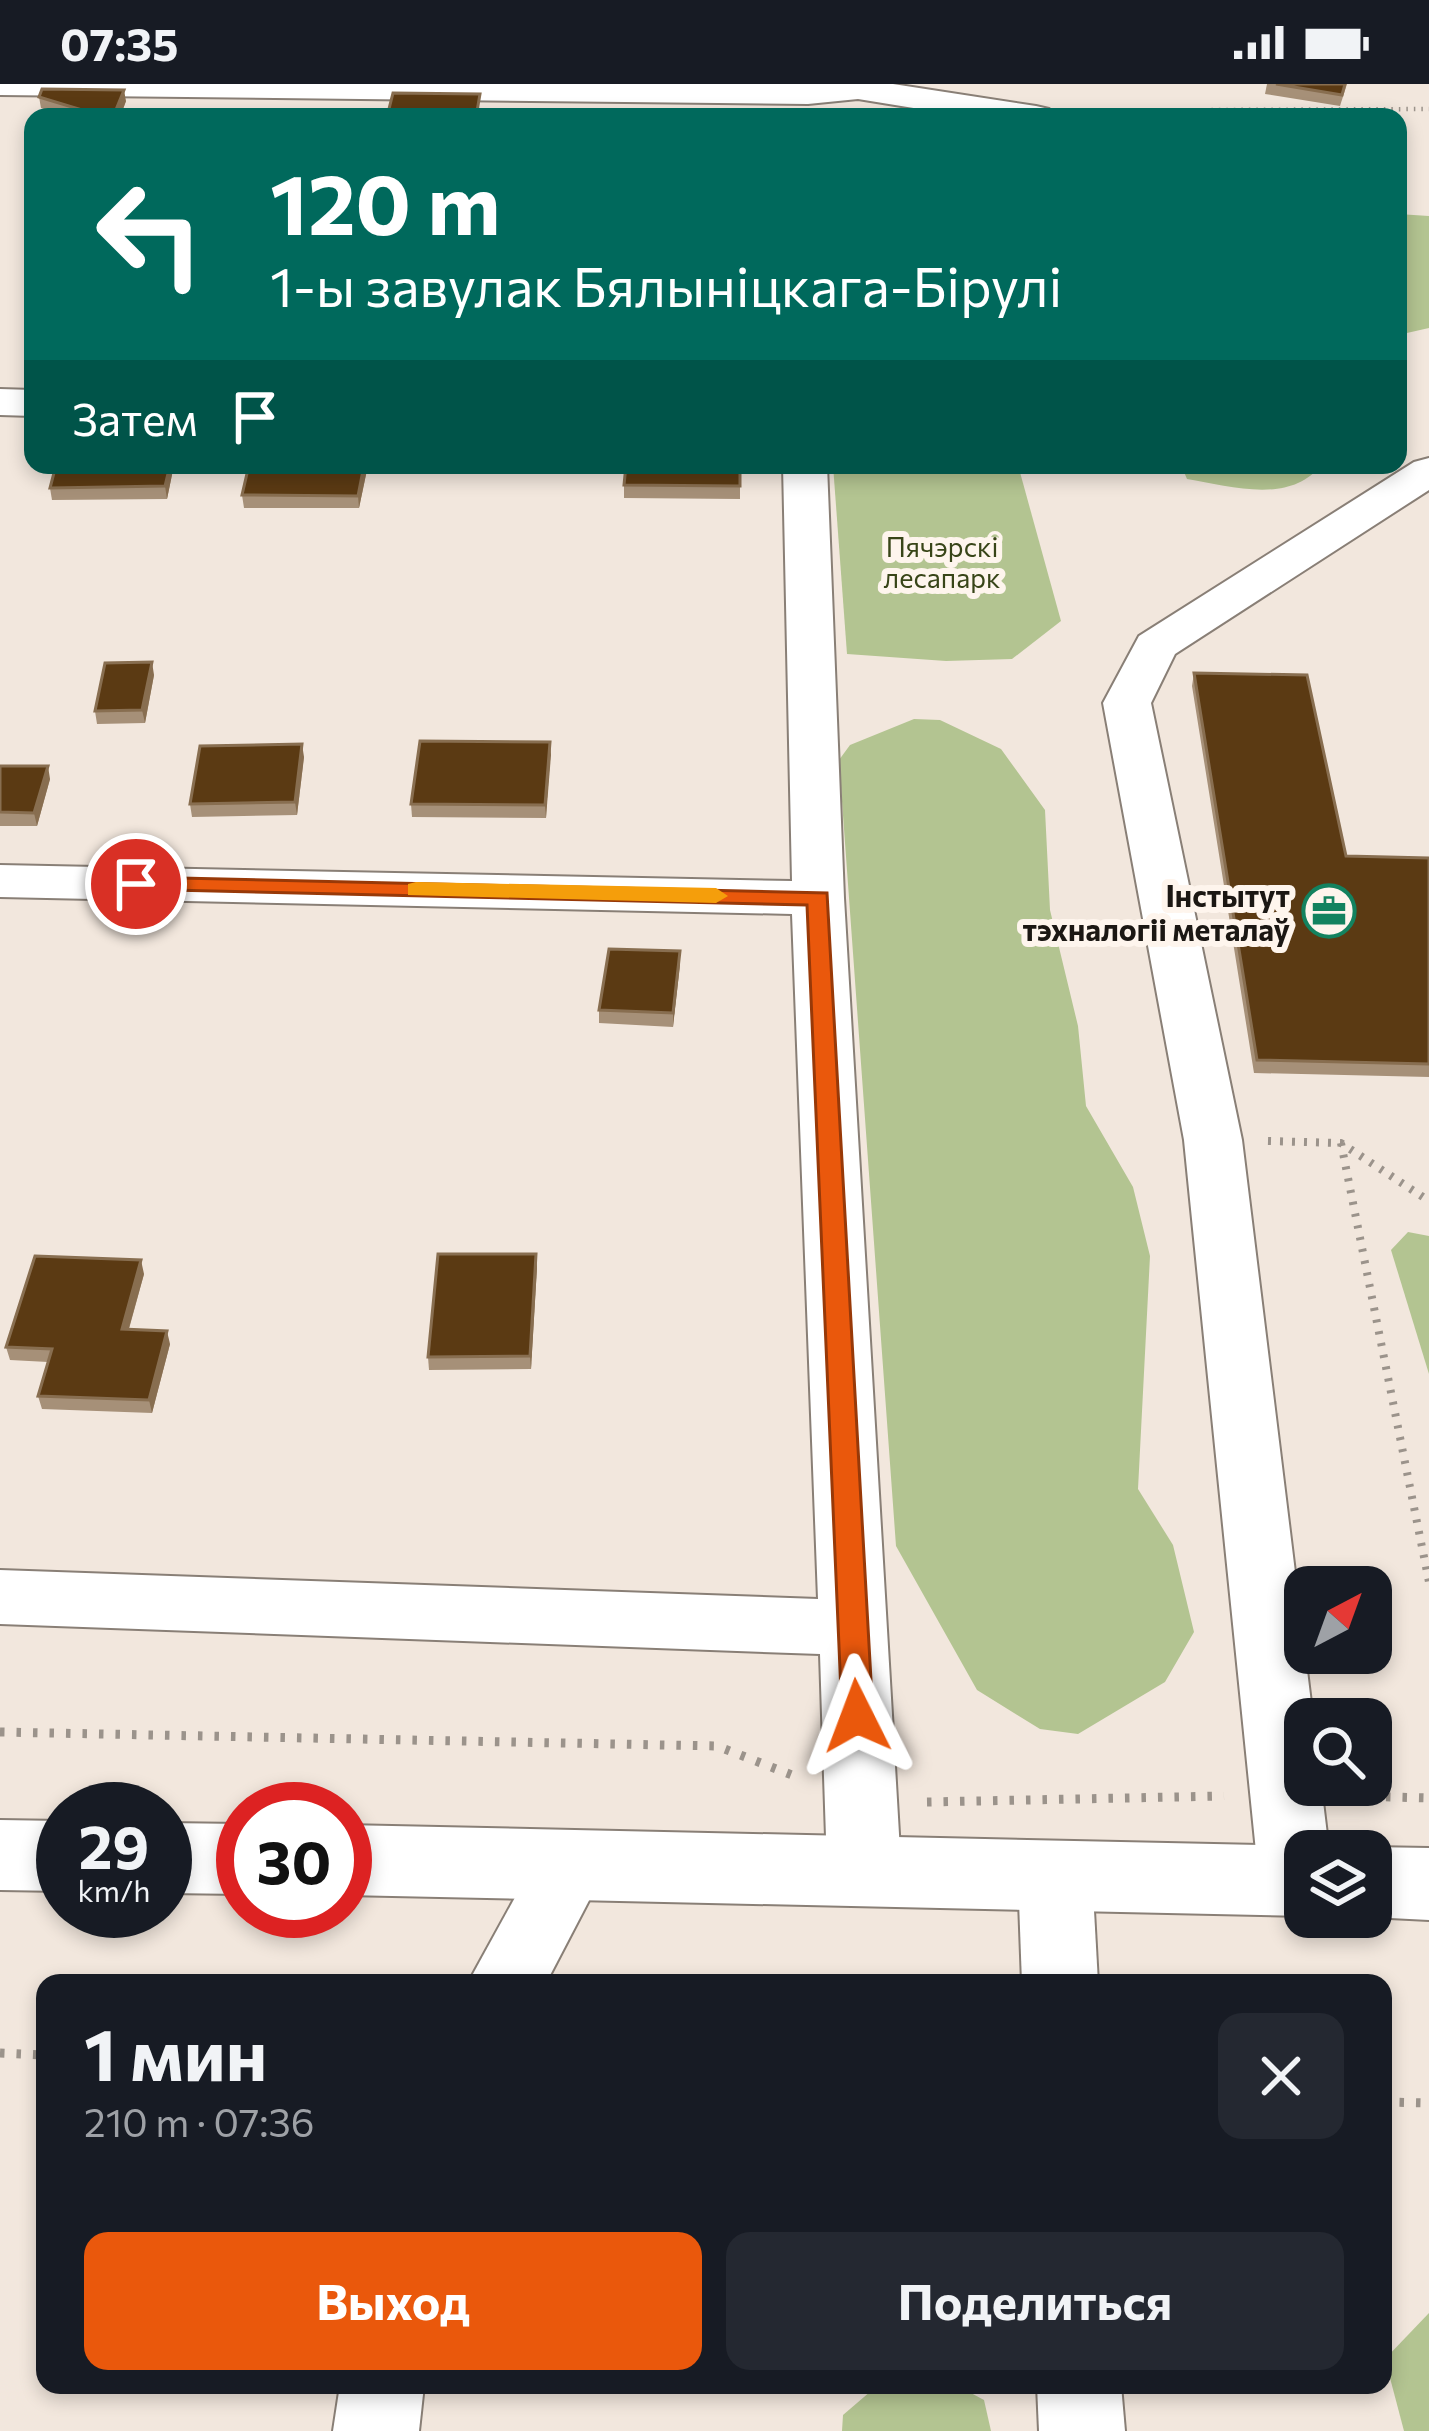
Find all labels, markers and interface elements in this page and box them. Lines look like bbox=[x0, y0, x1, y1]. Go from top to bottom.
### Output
text: 07:35 bbox=[60, 15, 179, 70]
text: 120 m bbox=[270, 150, 500, 252]
icon: left bbox=[72, 156, 228, 312]
text: 1-ы завулак Бялыніцкага-Бірулі bbox=[270, 252, 1062, 318]
icon: arrive bbox=[222, 384, 288, 450]
text: Затем bbox=[72, 390, 198, 445]
park label: Пячэрскі лесапарк bbox=[884, 530, 1000, 594]
pin bbox=[85, 833, 187, 935]
icon: arrive bbox=[103, 851, 169, 917]
place label: Інстытут тэхналогіі металаў bbox=[1022, 876, 1291, 947]
office icon: Інстытут тэхналогіі металаў bbox=[1301, 883, 1357, 939]
north arrow bbox=[1284, 1566, 1392, 1674]
map controls bbox=[1284, 1566, 1392, 1938]
position arrow bbox=[794, 1653, 920, 1779]
button: search bbox=[1284, 1698, 1392, 1806]
speed limit sign: 30 bbox=[216, 1782, 372, 1938]
text: 29 bbox=[79, 1808, 149, 1881]
button: layers bbox=[1284, 1830, 1392, 1938]
text: km/h bbox=[78, 1871, 150, 1908]
text: 1 мин bbox=[84, 2008, 267, 2096]
button: close bbox=[1218, 2013, 1344, 2139]
text: 210 m · 07:36 bbox=[84, 2097, 314, 2145]
button: Выход bbox=[84, 2232, 702, 2370]
button: Поделиться bbox=[726, 2232, 1344, 2370]

